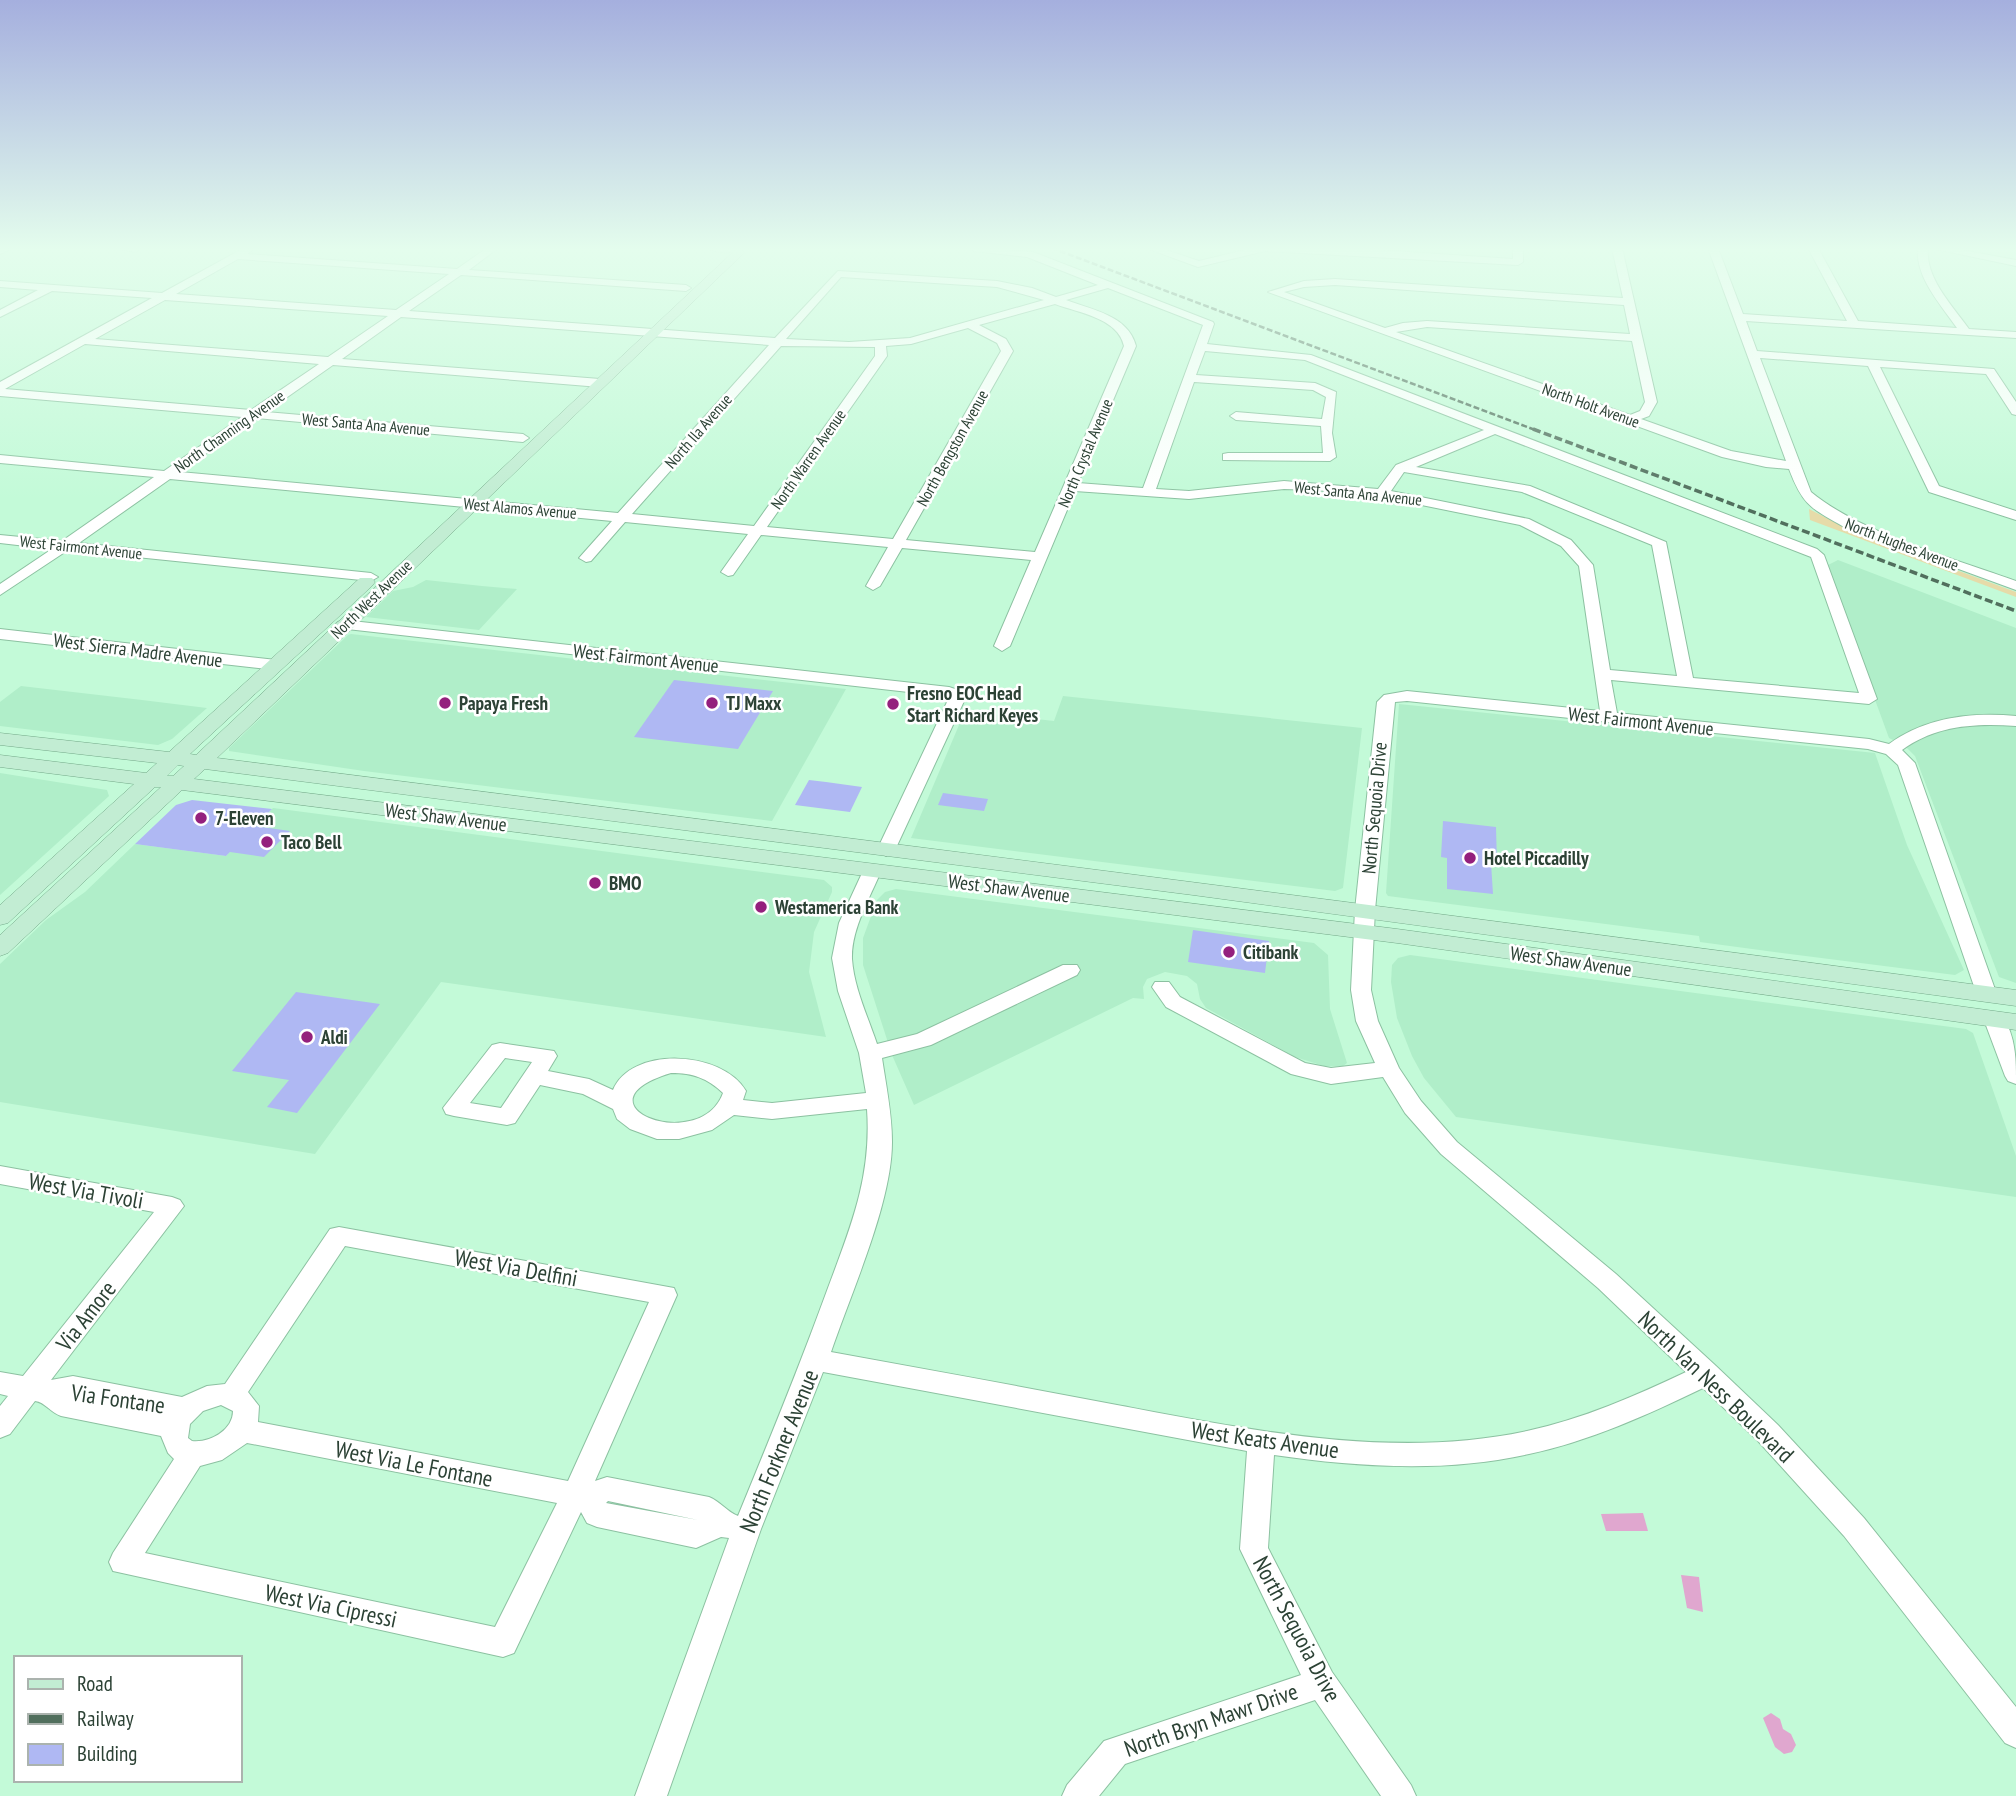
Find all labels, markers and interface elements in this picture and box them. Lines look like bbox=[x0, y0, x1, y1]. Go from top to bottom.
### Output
street label: North Holt Avenue bbox=[1540, 378, 1642, 432]
street label: North Channing Avenue bbox=[170, 385, 288, 477]
street label: North Bengston Avenue bbox=[912, 386, 992, 510]
street label: North Ila Avenue bbox=[660, 390, 736, 472]
street label: North Crystal Avenue bbox=[1053, 396, 1117, 510]
street label: North Warren Avenue bbox=[766, 405, 850, 513]
street label: West Santa Ana Avenue bbox=[301, 408, 431, 440]
street label: West Santa Ana Avenue bbox=[1293, 476, 1423, 510]
street label: West Alamos Avenue bbox=[463, 493, 577, 523]
street label: North Hughes Avenue bbox=[1842, 513, 1962, 575]
street label: West Fairmont Avenue bbox=[19, 531, 143, 563]
street label: North West Avenue bbox=[326, 555, 416, 643]
street label: West Sierra Madre Avenue bbox=[52, 628, 224, 672]
street label: West Fairmont Avenue bbox=[572, 638, 720, 678]
place label: Fresno EOC Head Start Richard Keyes bbox=[907, 681, 1039, 727]
place label: Papaya Fresh bbox=[459, 691, 548, 715]
place label: TJ Maxx bbox=[726, 691, 782, 715]
marker: Papaya Fresh bbox=[437, 695, 453, 711]
marker: TJ Maxx bbox=[704, 695, 720, 711]
marker: Fresno EOC Head Start Richard Keyes bbox=[885, 696, 901, 712]
street label: West Fairmont Avenue bbox=[1567, 701, 1715, 741]
street label: North Sequoia Drive bbox=[1356, 741, 1392, 875]
street label: West Shaw Avenue bbox=[384, 798, 508, 836]
place label: 7-Eleven bbox=[215, 806, 274, 830]
marker: 7-Eleven bbox=[193, 810, 209, 826]
place label: Taco Bell bbox=[281, 830, 342, 854]
marker: Taco Bell bbox=[259, 834, 275, 850]
place label: Hotel Piccadilly bbox=[1484, 846, 1589, 870]
marker: Hotel Piccadilly bbox=[1462, 850, 1478, 866]
street label: West Shaw Avenue bbox=[947, 869, 1071, 907]
place label: BMO bbox=[609, 871, 641, 895]
marker: BMO bbox=[587, 875, 603, 891]
place label: Westamerica Bank bbox=[774, 895, 899, 919]
marker: Westamerica Bank bbox=[753, 899, 769, 915]
place label: Citibank bbox=[1243, 940, 1299, 964]
street label: West Shaw Avenue bbox=[1509, 941, 1633, 981]
marker: Citibank bbox=[1221, 944, 1237, 960]
place label: Aldi bbox=[320, 1025, 348, 1049]
marker: Aldi bbox=[299, 1029, 315, 1045]
street label: West Via Tivoli bbox=[26, 1166, 146, 1215]
street label: West Via Delfini bbox=[452, 1242, 580, 1293]
street label: Via Amore bbox=[49, 1275, 122, 1357]
street label: North Van Ness Boulevard bbox=[1632, 1305, 1800, 1469]
street label: North Forkner Avenue bbox=[733, 1365, 824, 1537]
street label: Via Fontane bbox=[68, 1377, 167, 1419]
street label: West Keats Avenue bbox=[1189, 1415, 1341, 1464]
street label: West Via Le Fontane bbox=[333, 1434, 495, 1493]
street label: North Sequoia Drive bbox=[1247, 1551, 1348, 1706]
street label: West Via Cipressi bbox=[262, 1577, 400, 1634]
legend bbox=[14, 1656, 242, 1782]
text: Road bbox=[77, 1670, 113, 1697]
street label: North Bryn Mawr Drive bbox=[1120, 1676, 1301, 1763]
text: Railway bbox=[77, 1705, 134, 1732]
text: Building bbox=[77, 1740, 137, 1767]

